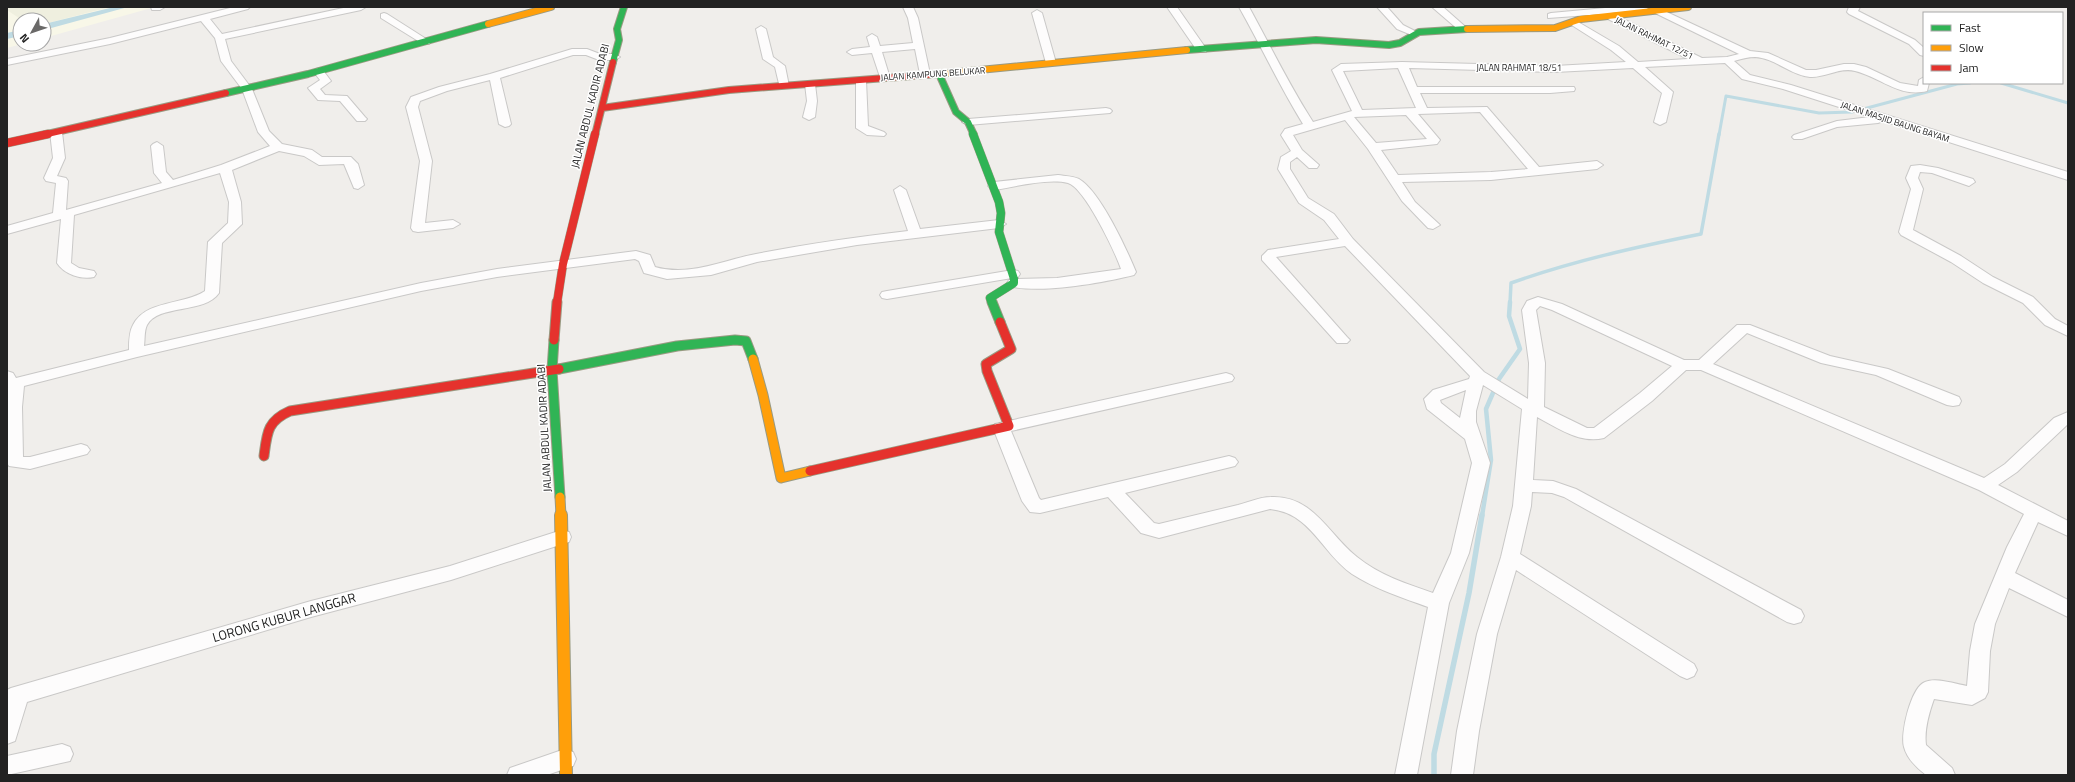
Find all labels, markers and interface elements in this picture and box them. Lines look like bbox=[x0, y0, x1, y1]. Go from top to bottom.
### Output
north arrow bbox=[12, 12, 52, 52]
legend bbox=[1923, 12, 2063, 84]
street label: JALAN RAHMAT 12/51 bbox=[1613, 13, 1696, 62]
text: Fast bbox=[1959, 18, 1982, 37]
text: N bbox=[16, 30, 33, 46]
text: Slow bbox=[1959, 38, 1984, 57]
street label: JALAN ABDUL KADIR ADABI bbox=[567, 42, 613, 170]
text: Jam bbox=[1959, 58, 1979, 77]
street label: JALAN RAHMAT 18/51 bbox=[1476, 61, 1562, 74]
street label: JALAN KAMPUNG BELUKAR bbox=[880, 63, 986, 84]
street label: JALAN MASJID BAUNG BAYAM bbox=[1839, 98, 1951, 145]
street label: JALAN ABDUL KADIR ADABI bbox=[533, 364, 555, 492]
street label: LORONG KUBUR LANGGAR bbox=[210, 587, 358, 647]

